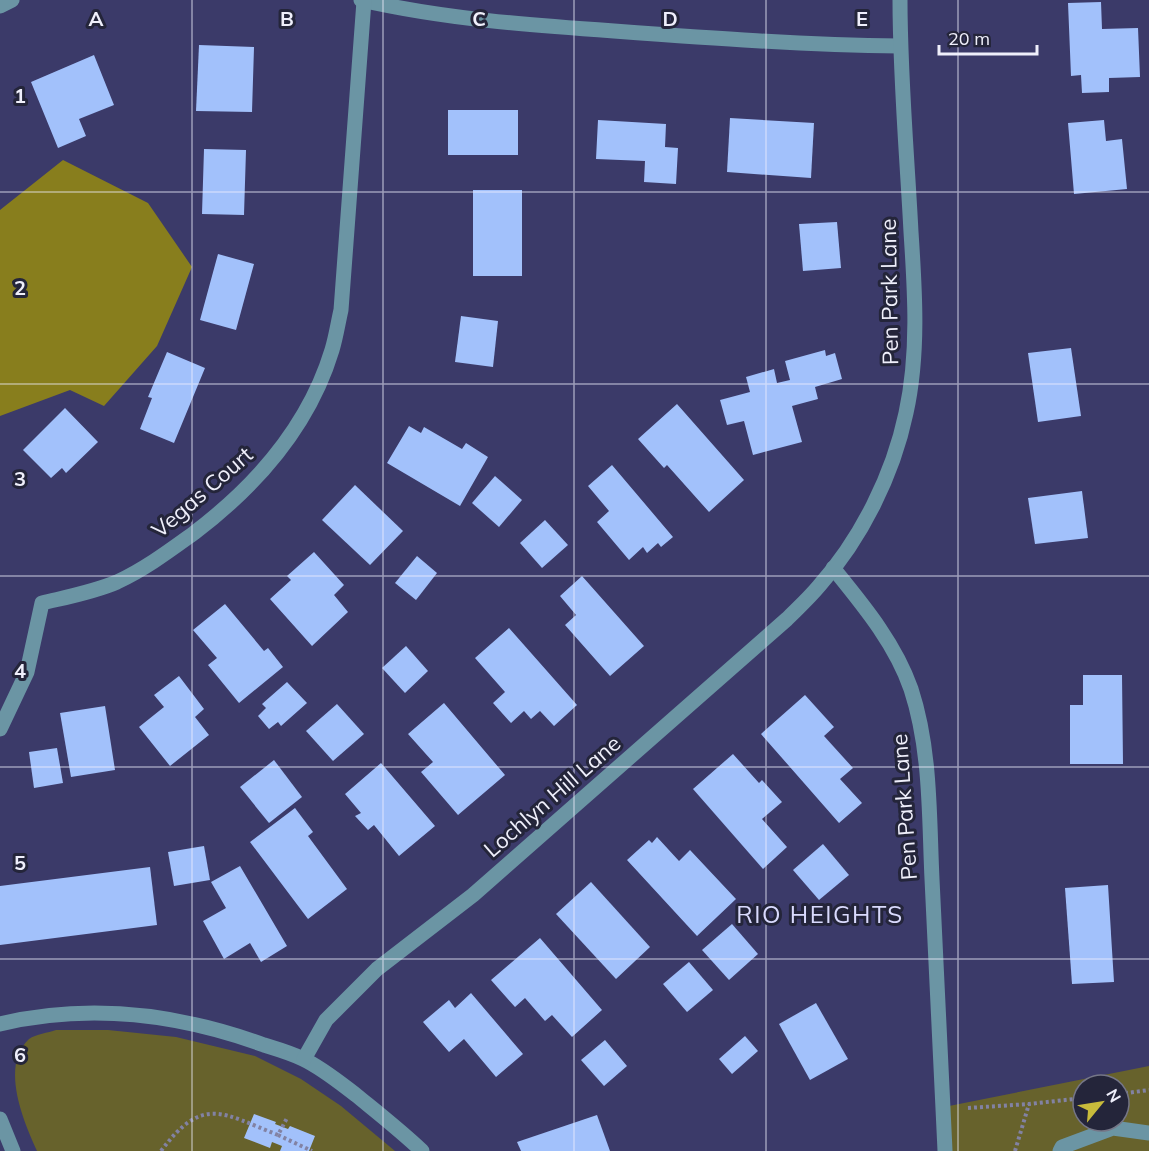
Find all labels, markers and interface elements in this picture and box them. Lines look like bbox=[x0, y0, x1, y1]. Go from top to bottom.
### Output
text: A bbox=[89, 6, 104, 31]
text: B bbox=[280, 6, 294, 31]
text: C bbox=[472, 6, 486, 31]
text: D bbox=[662, 6, 678, 31]
text: E bbox=[856, 6, 868, 31]
scale bar bbox=[939, 18, 1036, 56]
text: 20 m bbox=[948, 27, 990, 50]
text: 1 bbox=[14, 83, 26, 108]
street label: Pen Park Lane bbox=[874, 218, 904, 366]
text: 2 bbox=[14, 275, 26, 300]
street label: Vegas Court bbox=[146, 440, 259, 544]
text: 3 bbox=[14, 466, 26, 491]
text: 4 bbox=[14, 658, 26, 683]
street label: Lochlyn Hill Lane bbox=[478, 729, 626, 863]
street label: Pen Park Lane bbox=[885, 733, 923, 881]
text: 5 bbox=[14, 850, 26, 875]
district label: RIO HEIGHTS bbox=[736, 899, 904, 929]
text: 6 bbox=[14, 1042, 26, 1067]
north arrow bbox=[1071, 1073, 1131, 1133]
text: N bbox=[1102, 1085, 1126, 1106]

